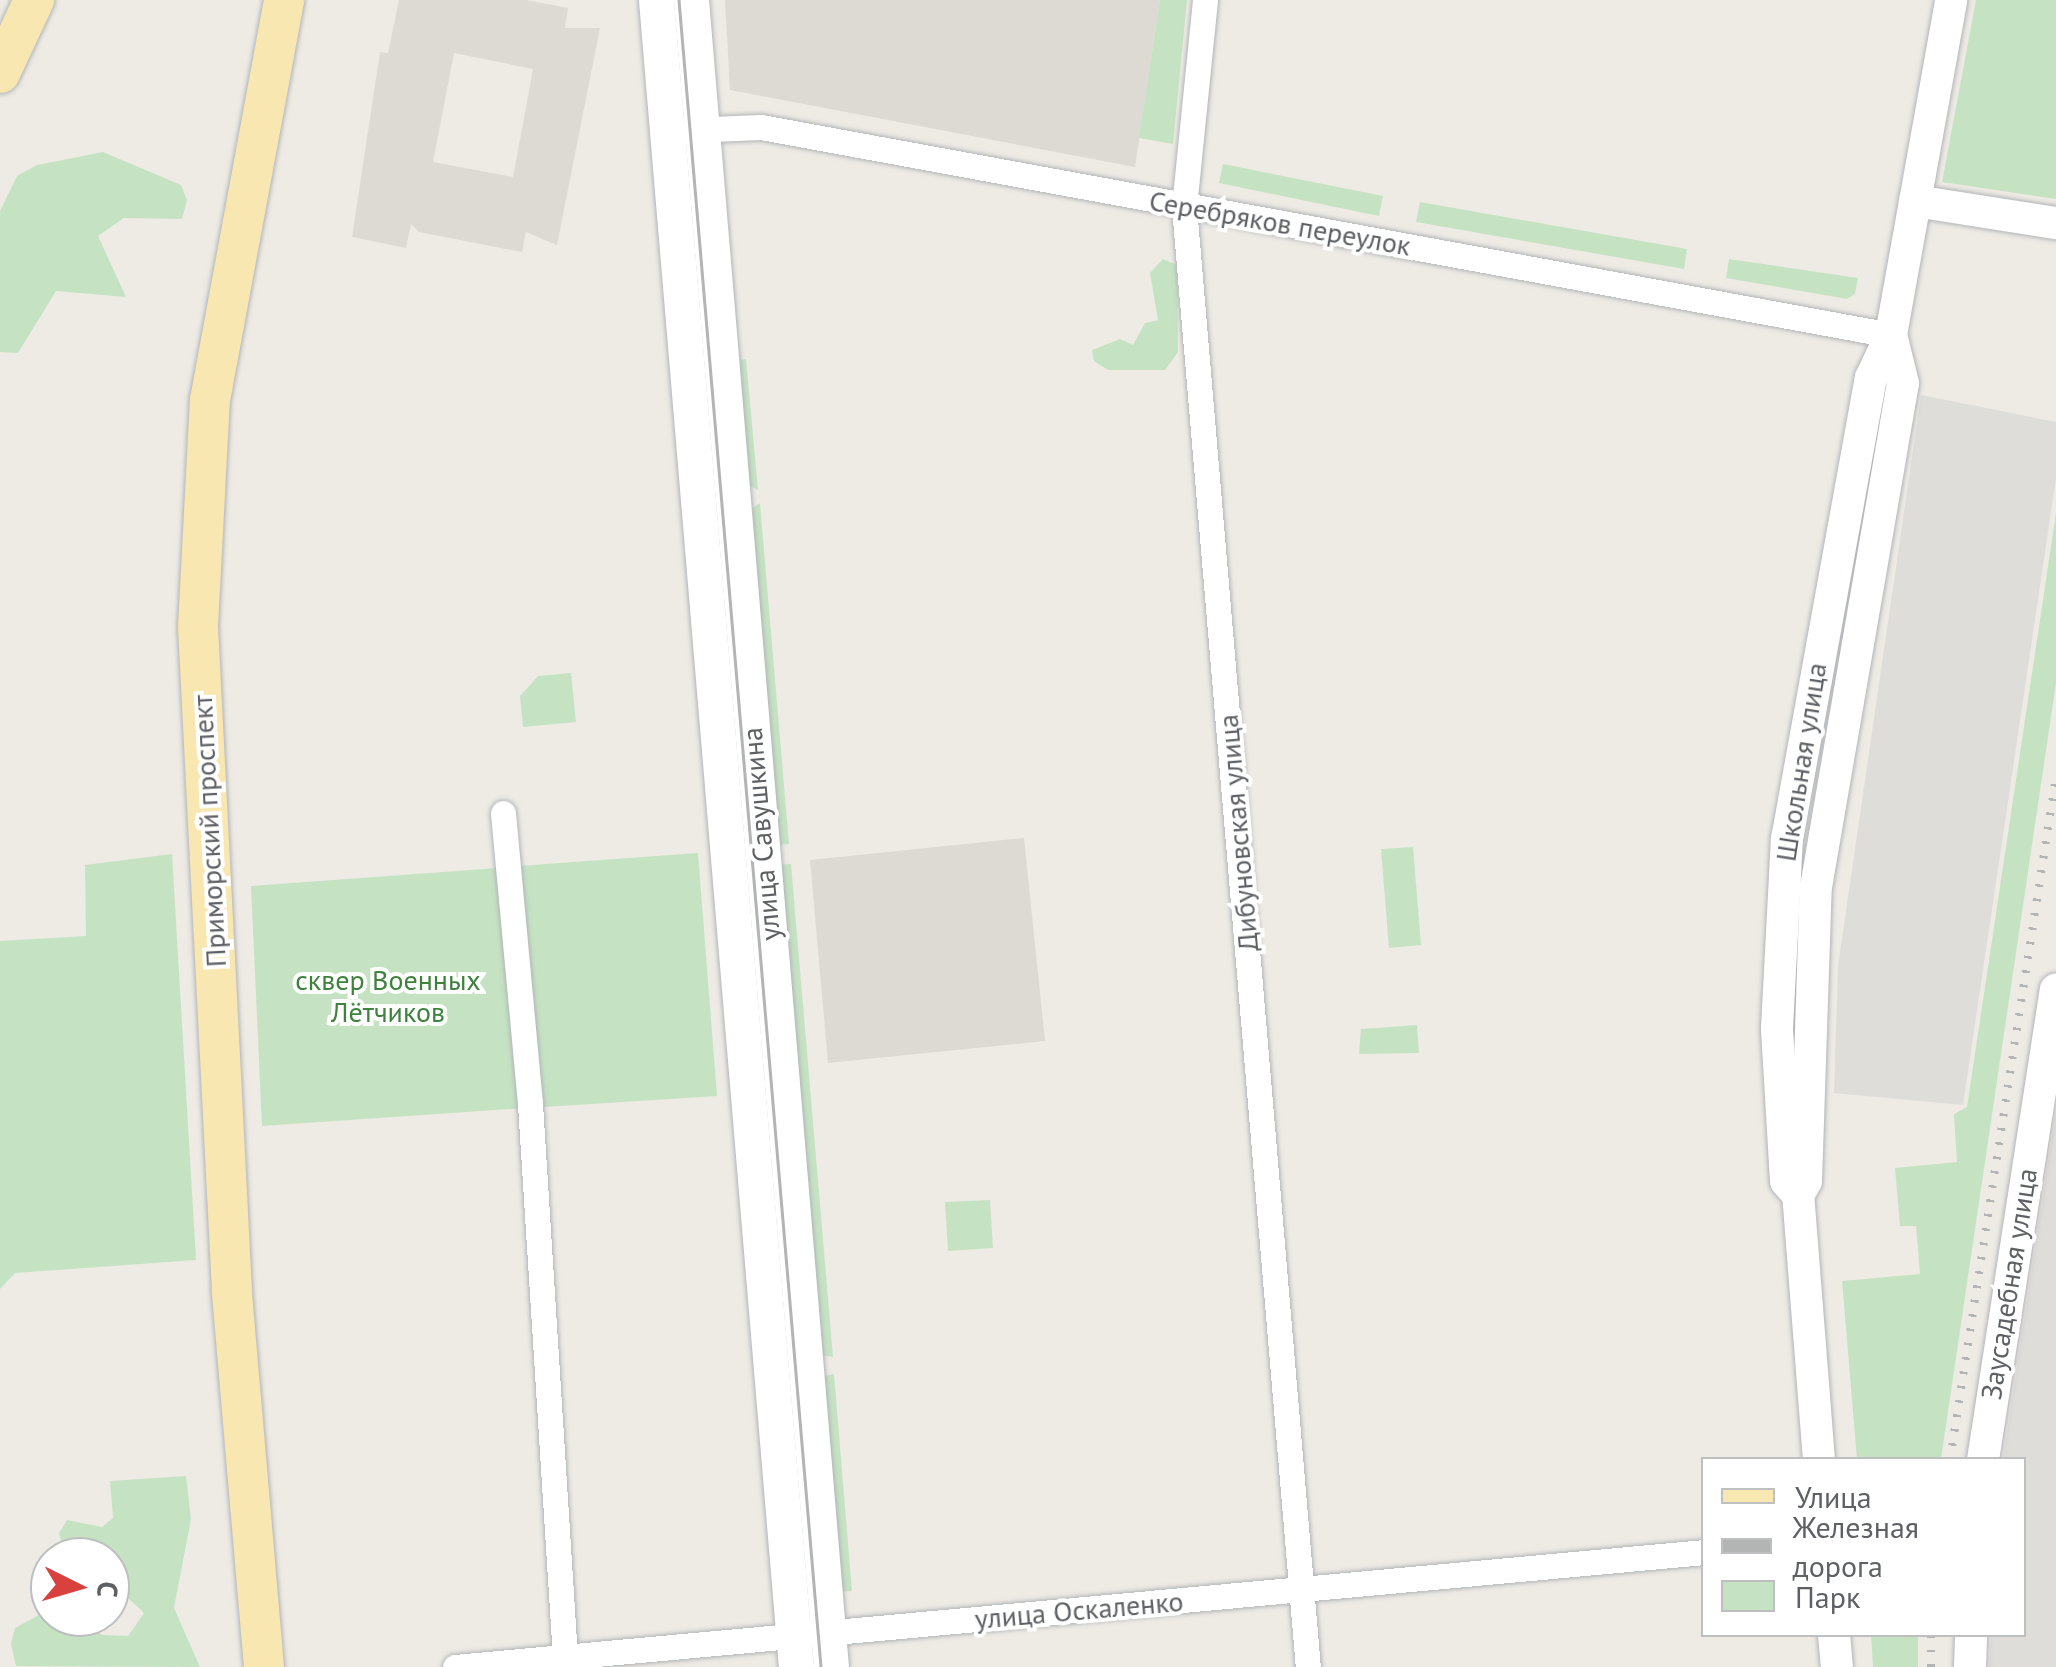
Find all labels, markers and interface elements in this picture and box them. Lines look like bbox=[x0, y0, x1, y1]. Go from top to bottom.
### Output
street label: Серебряков переулок bbox=[1147, 183, 1413, 263]
street label: Школьная улица bbox=[1769, 660, 1833, 864]
street label: Приморский проспект bbox=[185, 694, 233, 968]
street label: Дибуновская улица bbox=[1211, 713, 1265, 953]
street label: улица Савушкина bbox=[735, 726, 787, 942]
park label: сквер Военных Лётчиков bbox=[295, 963, 481, 1029]
street label: Заусадебная улица bbox=[1974, 1166, 2044, 1402]
legend bbox=[1701, 1457, 2026, 1637]
text: Улица bbox=[1795, 1477, 1872, 1516]
text: Железная дорога bbox=[1792, 1507, 1919, 1585]
north arrow bbox=[30, 1537, 130, 1637]
text: Парк bbox=[1795, 1577, 1860, 1616]
text: С bbox=[89, 1580, 128, 1599]
street label: улица Оскаленко bbox=[973, 1584, 1185, 1636]

